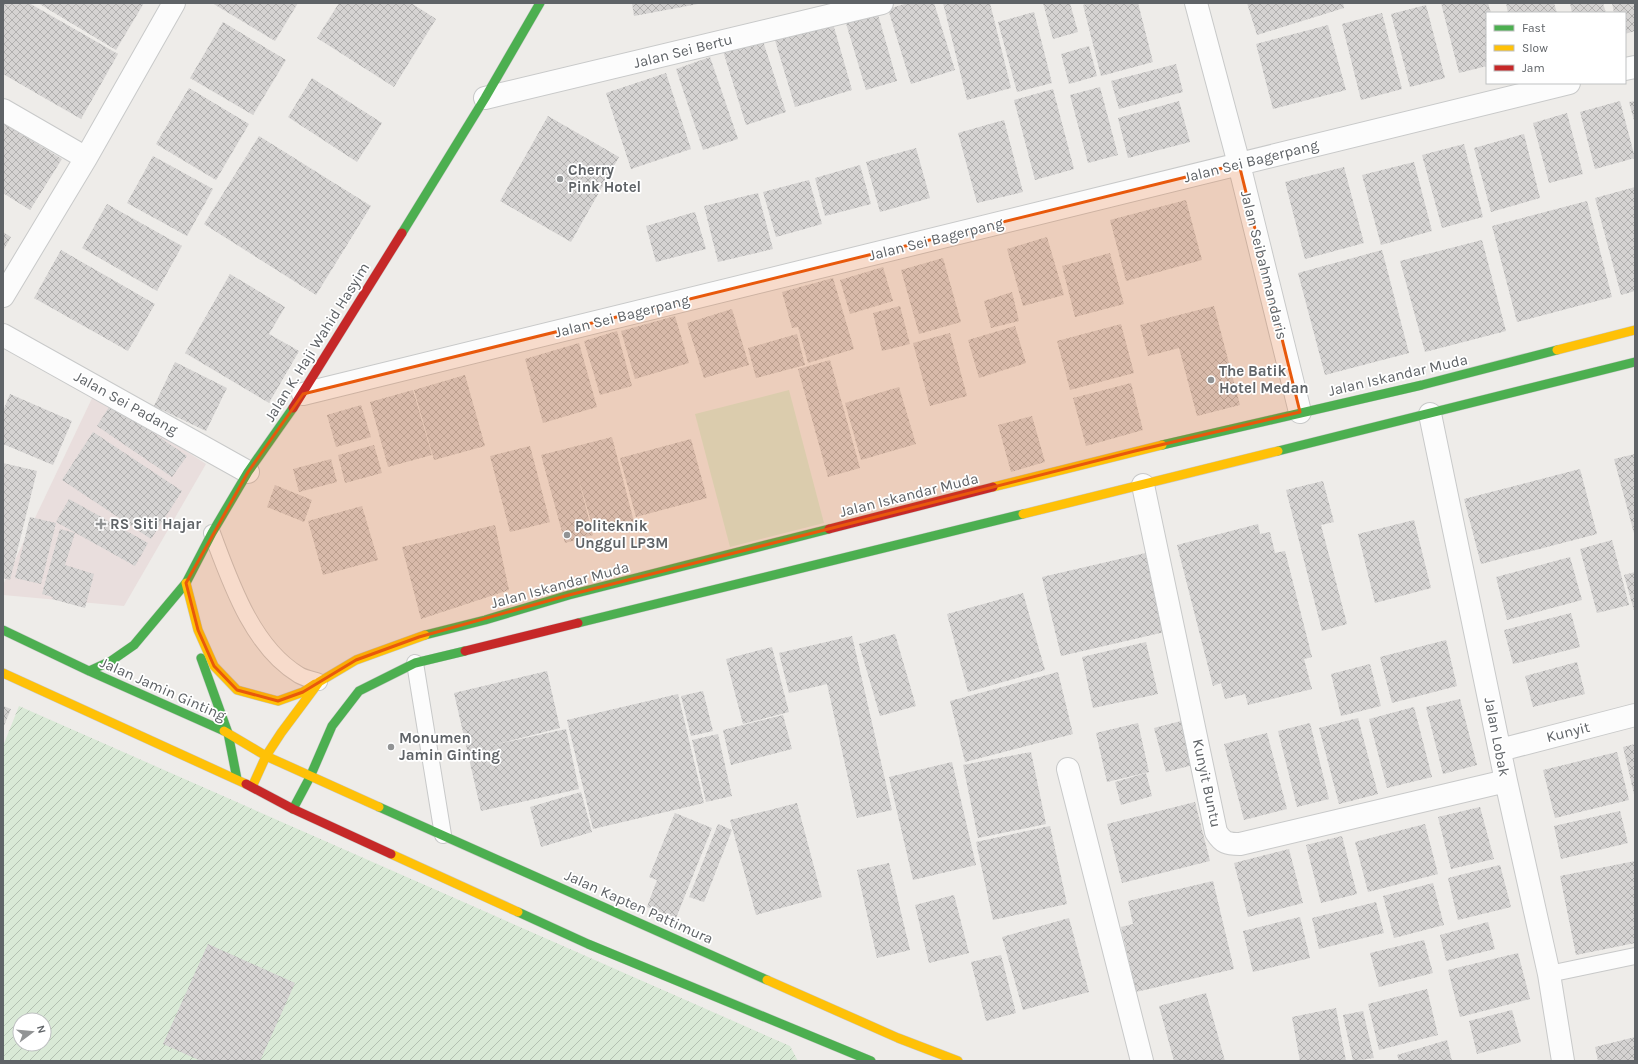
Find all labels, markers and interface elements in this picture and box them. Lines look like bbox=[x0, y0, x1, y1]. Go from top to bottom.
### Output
legend bbox=[1486, 12, 1626, 84]
text: Fast bbox=[1522, 21, 1546, 35]
street label: Jalan Sei Bertu bbox=[632, 30, 734, 72]
text: Slow bbox=[1522, 41, 1548, 55]
text: Jam bbox=[1522, 61, 1545, 75]
street label: Jalan Sei Bagerpang bbox=[1182, 135, 1321, 186]
place label: Cherry Pink Hotel bbox=[568, 161, 641, 196]
marker: Cherry Pink Hotel bbox=[555, 174, 565, 184]
street label: Jalan Seibahmandaris bbox=[1237, 189, 1291, 341]
street label: Jalan Sei Bagerpang bbox=[867, 213, 1006, 264]
street label: Jalan K. Haji Wahid Hasyim bbox=[261, 259, 373, 425]
street label: Jalan Sei Bagerpang bbox=[553, 290, 692, 341]
street label: Jalan Iskandar Muda bbox=[1327, 350, 1469, 400]
place label: The Batik Hotel Medan bbox=[1219, 362, 1309, 397]
street label: Jalan Sei Padang bbox=[71, 367, 181, 439]
marker: The Batik Hotel Medan bbox=[1206, 375, 1216, 385]
street label: Jalan Iskandar Muda bbox=[838, 469, 980, 521]
place label: RS Siti Hajar bbox=[110, 515, 201, 533]
place label: Politeknik Unggul LP3M bbox=[575, 517, 669, 552]
marker: RS Siti Hajar bbox=[95, 518, 107, 530]
marker: Politeknik Unggul LP3M bbox=[562, 530, 572, 540]
street label: Jalan Iskandar Muda bbox=[489, 558, 631, 612]
street label: Jalan Jamin Ginting bbox=[97, 653, 229, 725]
street label: Jalan Lobak bbox=[1481, 696, 1513, 778]
street label: Kunyit bbox=[1544, 718, 1592, 746]
place label: Monumen Jamin Ginting bbox=[399, 729, 500, 764]
street label: Kunyit Buntu bbox=[1189, 737, 1225, 829]
marker: Monumen Jamin Ginting bbox=[386, 742, 396, 752]
street label: Jalan Kapten Pattimura bbox=[562, 866, 716, 948]
north arrow bbox=[12, 1012, 52, 1052]
text: N bbox=[34, 1024, 48, 1035]

